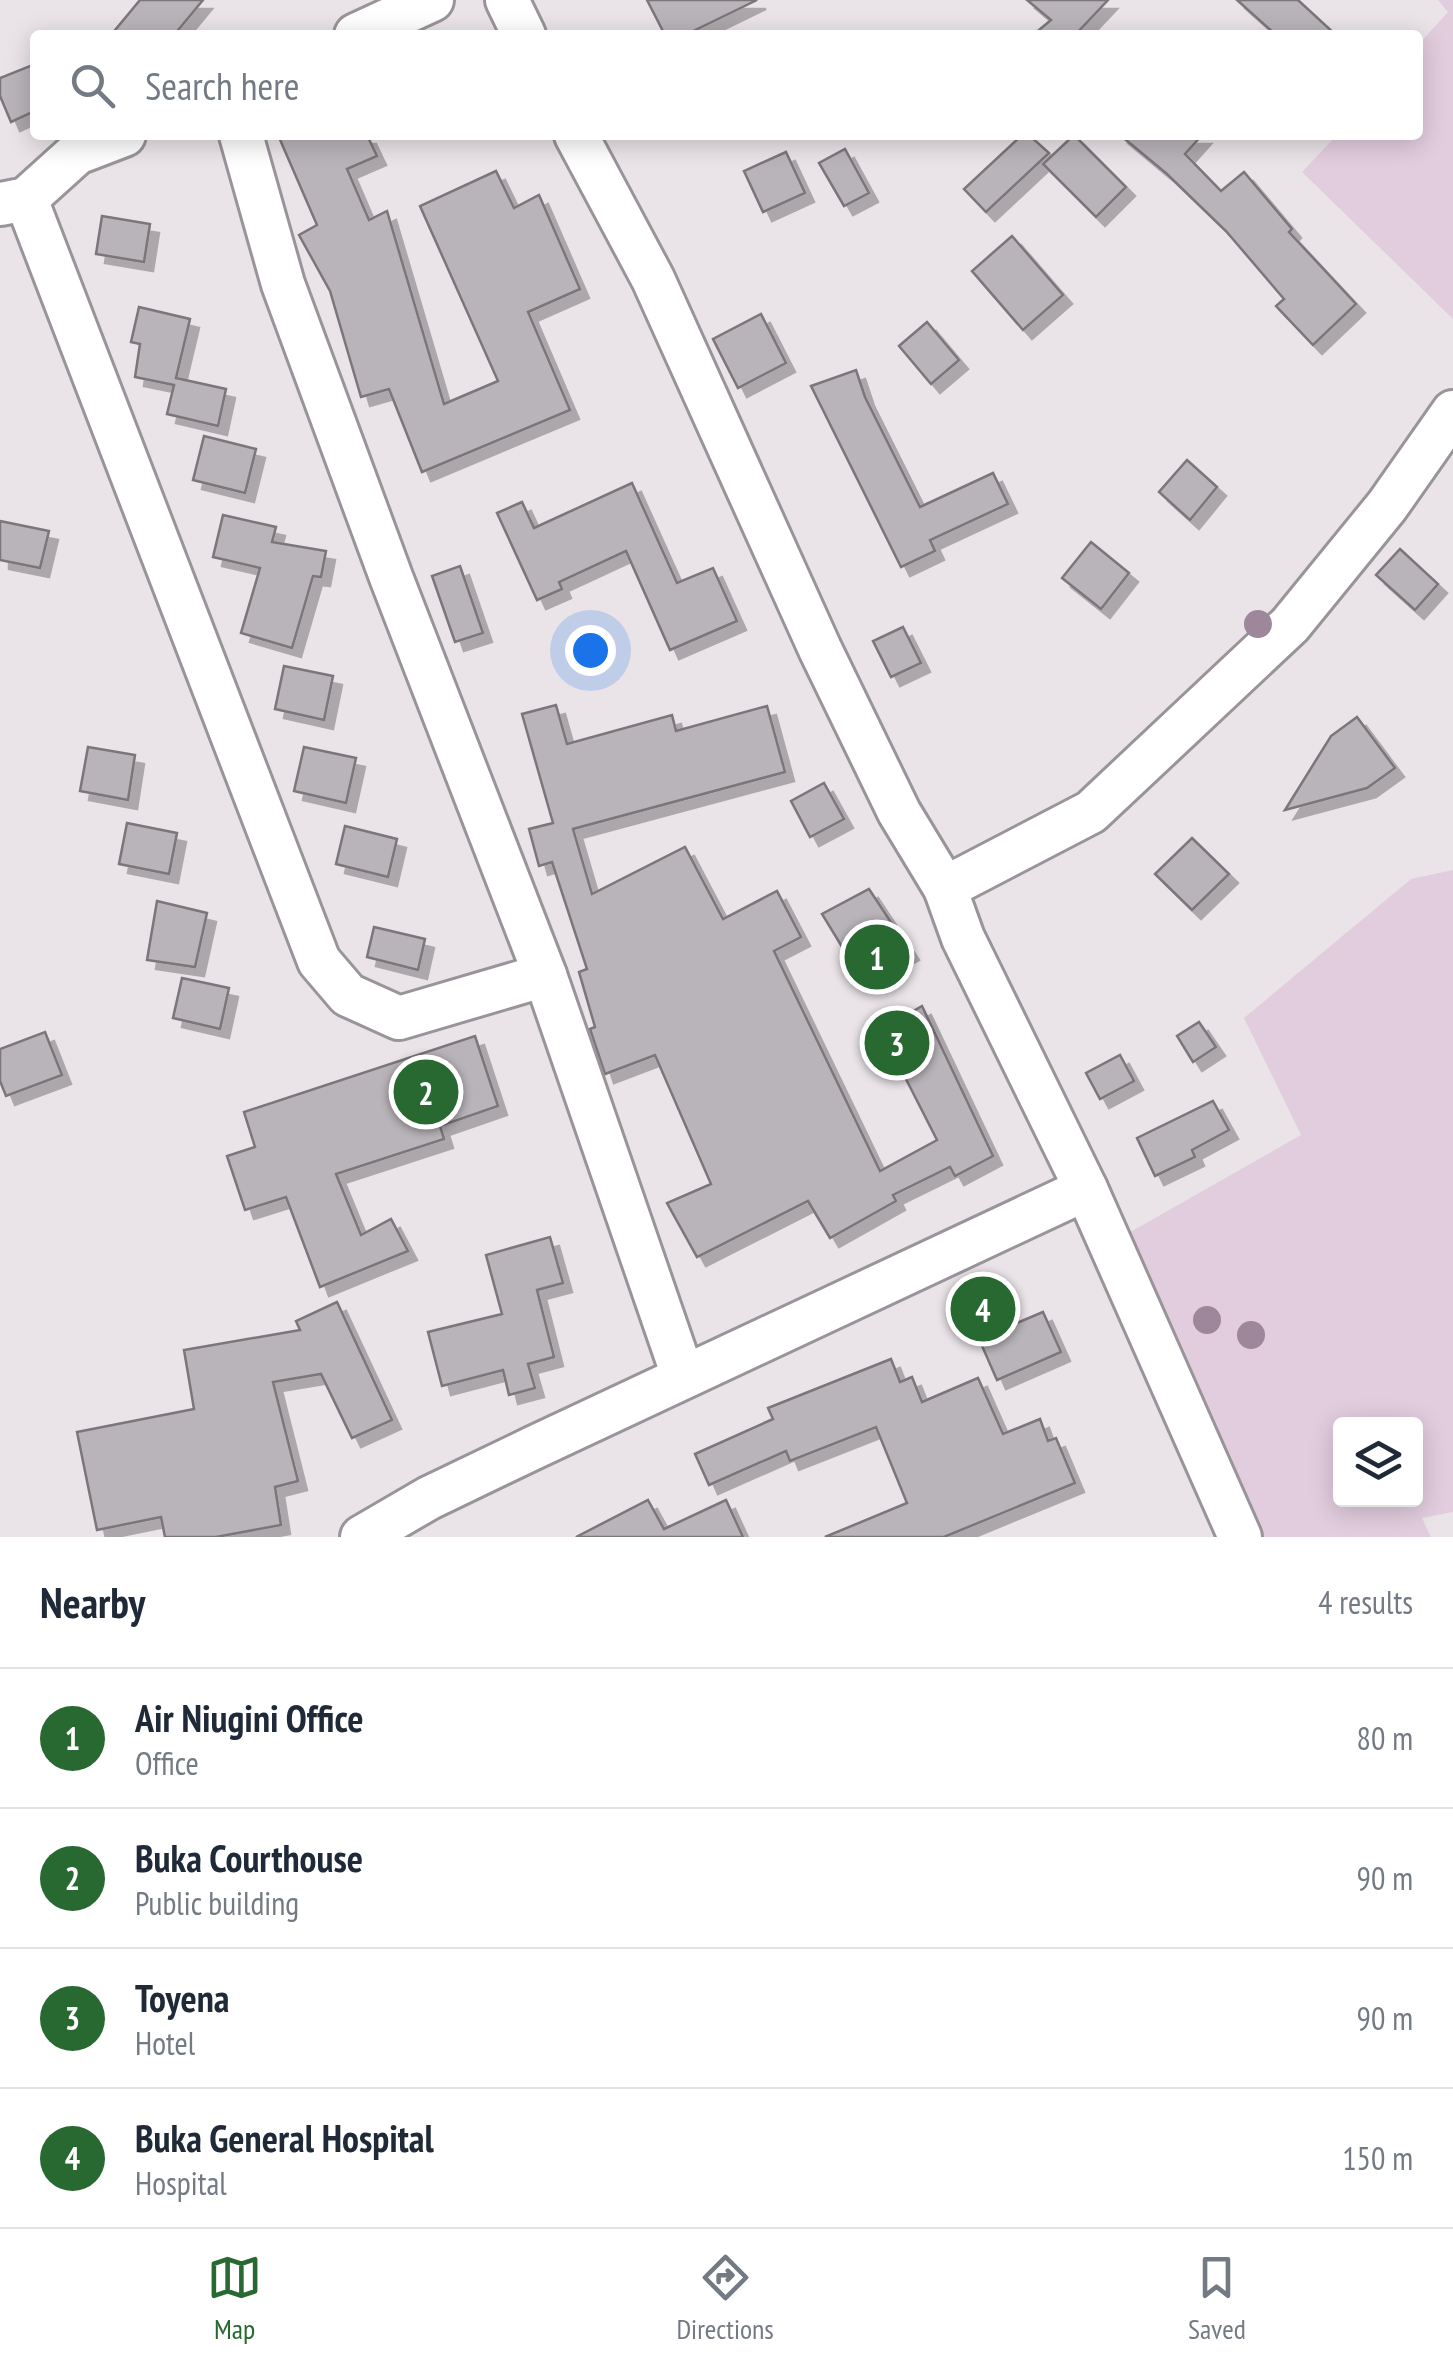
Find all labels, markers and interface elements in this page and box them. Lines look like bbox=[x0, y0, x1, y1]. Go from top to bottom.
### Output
search box bbox=[30, 30, 1423, 140]
icon: search bbox=[65, 58, 120, 113]
text: Search here bbox=[145, 61, 299, 110]
your location bbox=[565, 625, 616, 676]
pin: 1 bbox=[844, 920, 910, 994]
pin: 3 bbox=[864, 1006, 930, 1080]
pin: 2 bbox=[394, 1054, 458, 1130]
pin: 4 bbox=[950, 1272, 1016, 1346]
map controls bbox=[1333, 1417, 1423, 1507]
button: layers bbox=[1333, 1417, 1423, 1507]
text: Nearby bbox=[40, 1575, 145, 1630]
text: 4 results bbox=[1318, 1581, 1413, 1623]
text: Air Niugini Office bbox=[135, 1693, 364, 1742]
text: 1 bbox=[65, 1717, 80, 1759]
text: 80 m bbox=[1357, 1717, 1413, 1759]
text: Office bbox=[135, 1742, 199, 1784]
text: Buka Courthouse bbox=[135, 1833, 363, 1882]
text: 2 bbox=[65, 1857, 80, 1899]
text: 90 m bbox=[1357, 1857, 1413, 1899]
text: Public building bbox=[135, 1882, 299, 1924]
text: Toyena bbox=[135, 1973, 230, 2022]
text: 3 bbox=[65, 1997, 80, 2039]
text: 90 m bbox=[1357, 1997, 1413, 2039]
text: Hotel bbox=[135, 2022, 195, 2064]
text: Buka General Hospital bbox=[135, 2113, 434, 2162]
text: 4 bbox=[65, 2137, 80, 2179]
text: 150 m bbox=[1342, 2137, 1413, 2179]
text: Hospital bbox=[135, 2162, 227, 2204]
tab: Map bbox=[207, 2250, 262, 2347]
tab: Directions bbox=[676, 2250, 774, 2347]
tab: Saved bbox=[1188, 2250, 1246, 2347]

